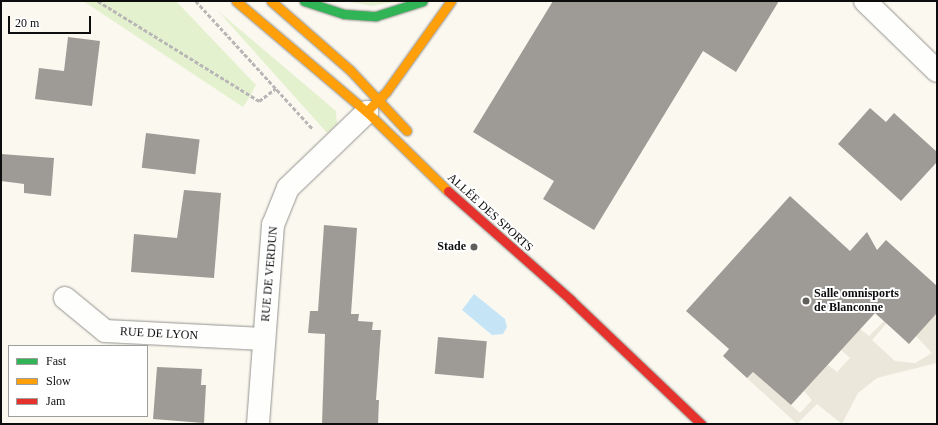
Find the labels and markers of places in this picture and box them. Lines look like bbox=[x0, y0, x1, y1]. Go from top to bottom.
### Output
place label: Stade bbox=[437, 240, 466, 254]
marker: Stade bbox=[469, 242, 479, 252]
place label: Salle omnisports de Blanconne bbox=[814, 287, 899, 315]
marker: Salle omnisports de Blanconne bbox=[801, 296, 811, 306]

